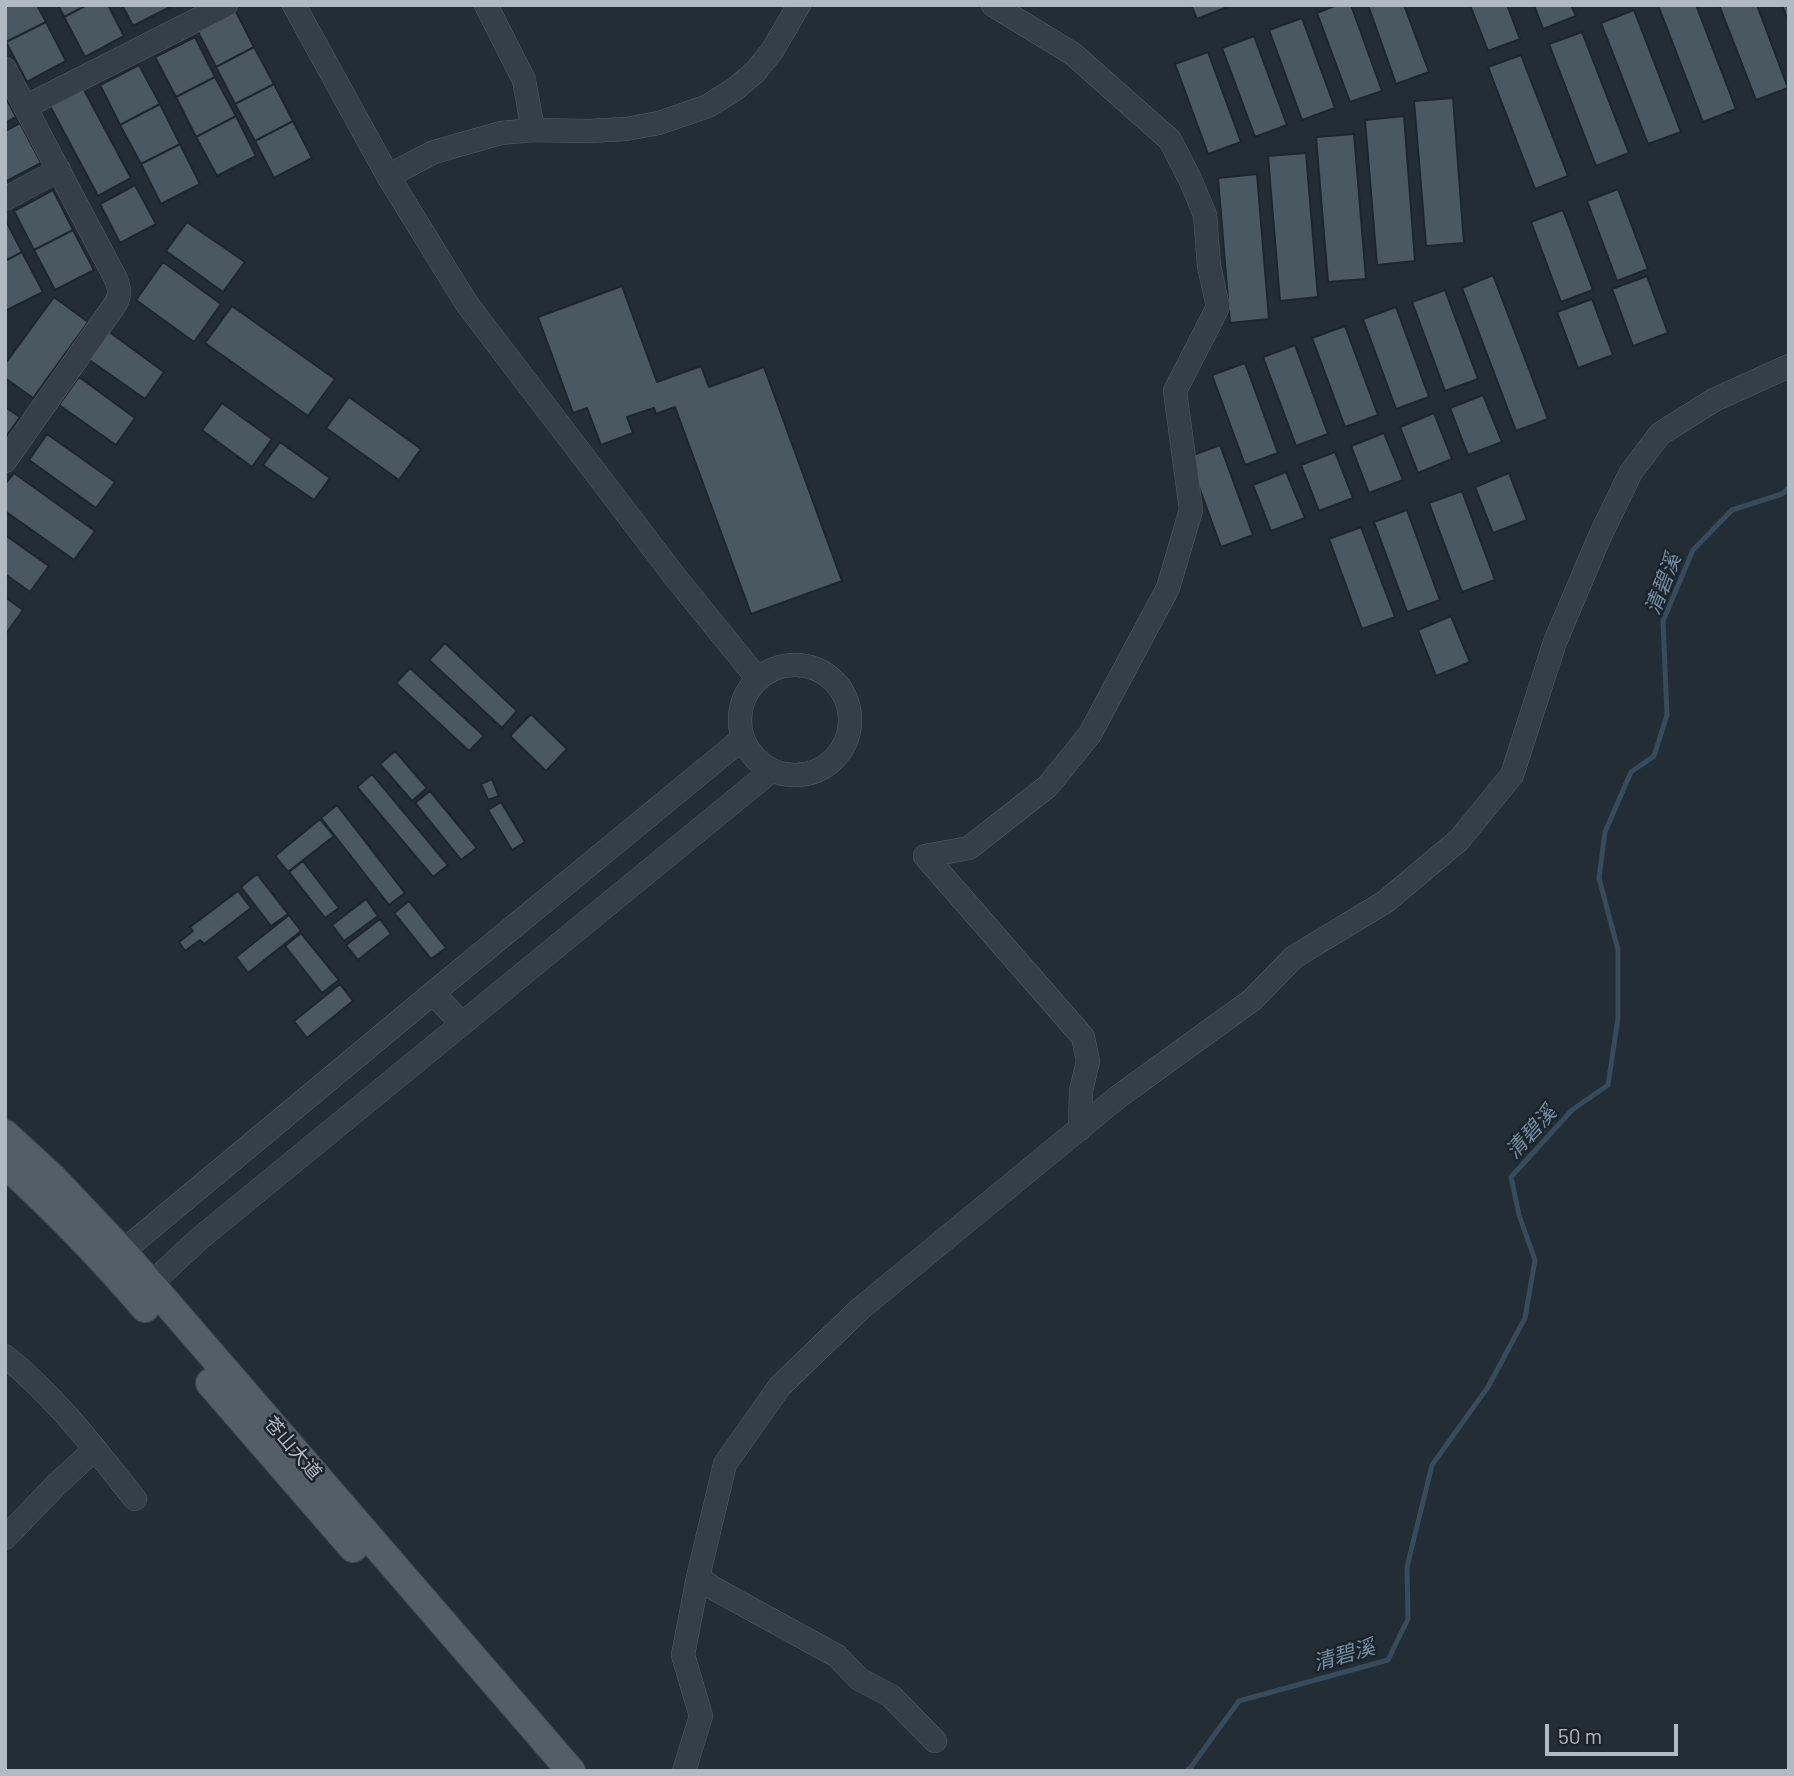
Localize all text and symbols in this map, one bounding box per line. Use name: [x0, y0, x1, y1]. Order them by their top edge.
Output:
water label: 清碧溪: [1640, 550, 1686, 618]
water label: 清碧溪: [1501, 1100, 1561, 1164]
street label: 苍山大道: [259, 1412, 327, 1484]
water label: 清碧溪: [1310, 1634, 1378, 1676]
scale bar: [1549, 1710, 1682, 1754]
text: 50 m: [1558, 1723, 1602, 1748]

